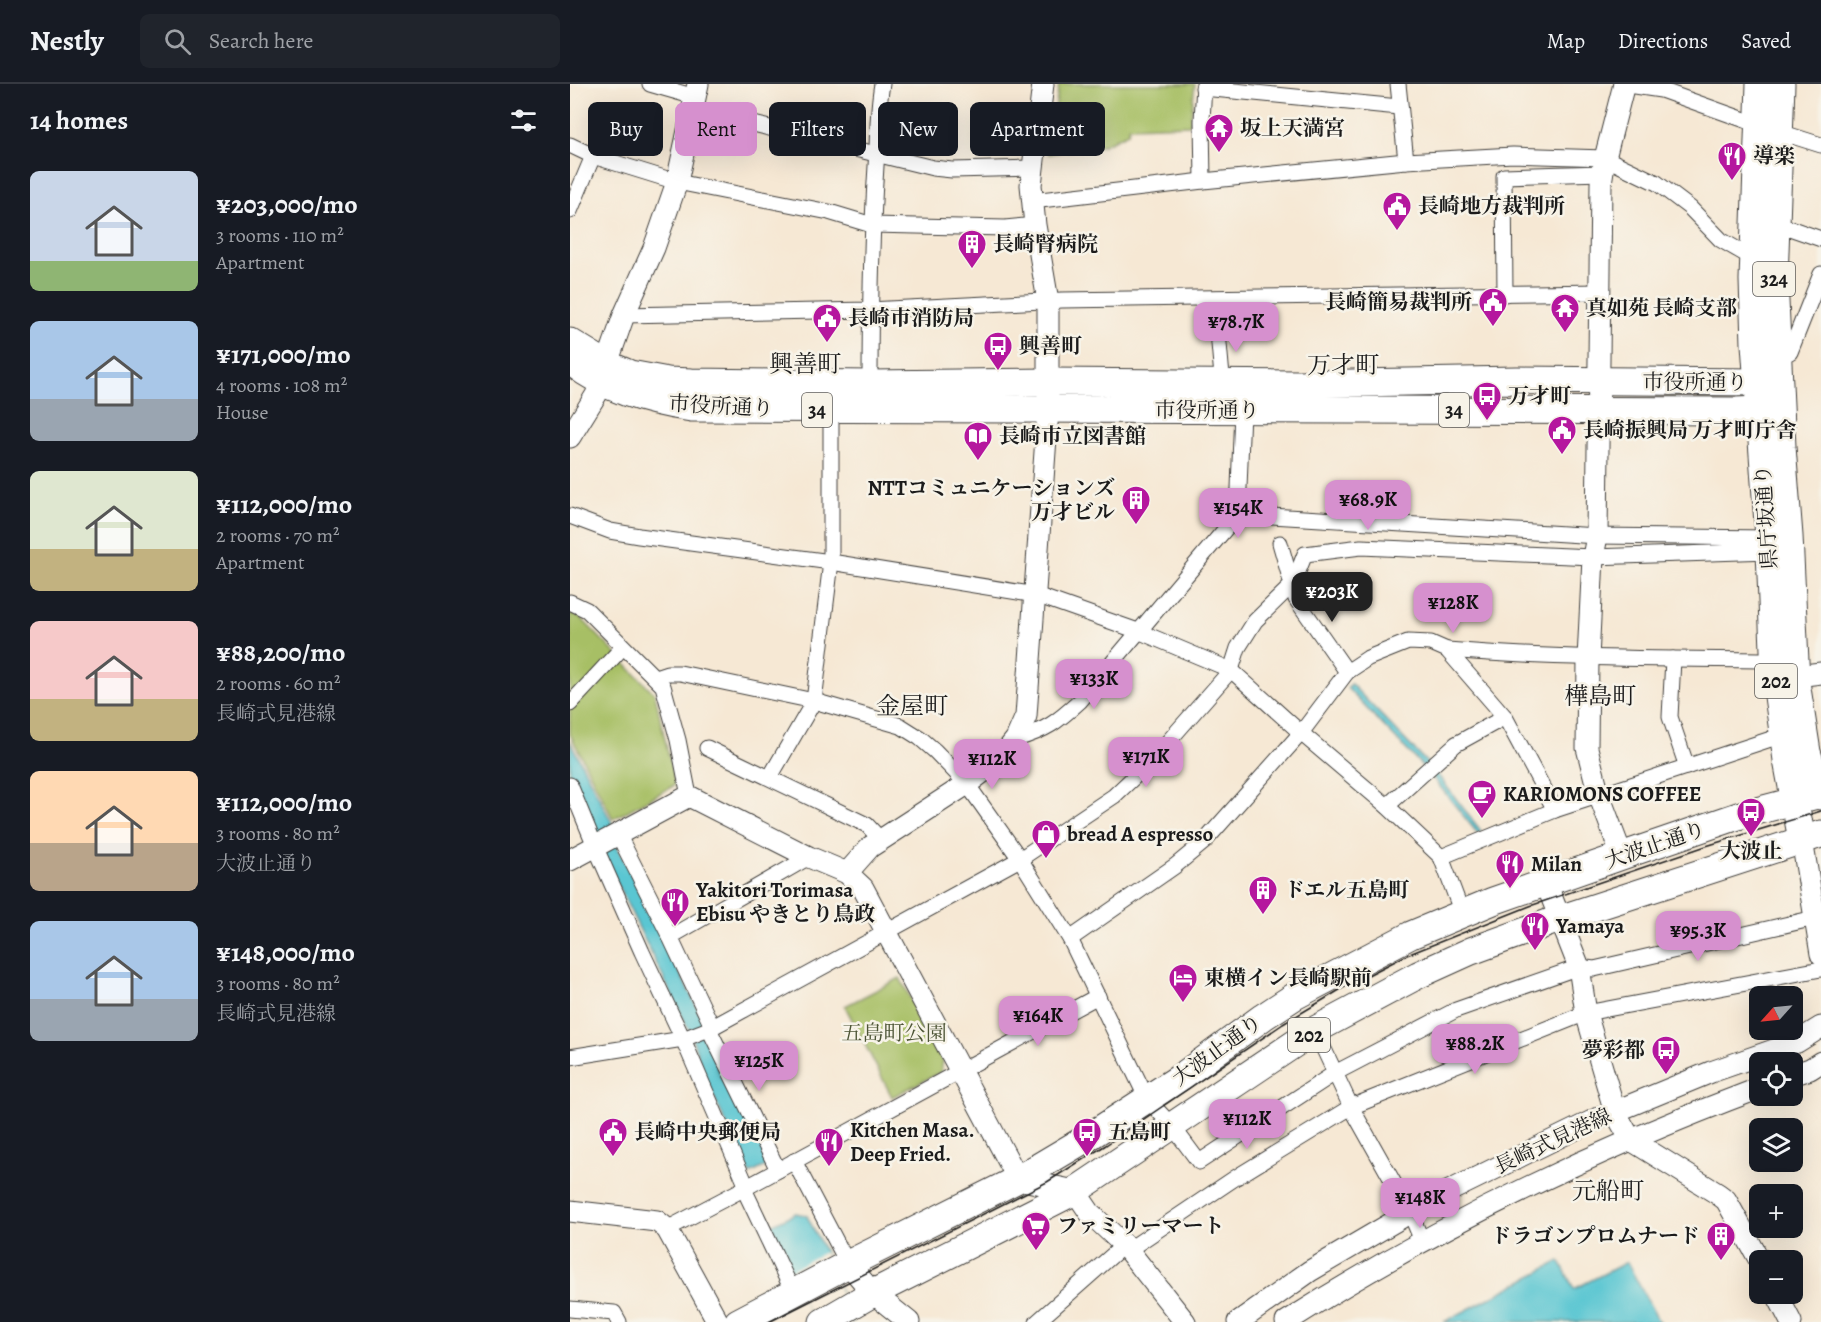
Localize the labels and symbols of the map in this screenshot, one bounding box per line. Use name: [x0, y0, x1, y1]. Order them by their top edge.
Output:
temple icon: 坂上天満宮: [1203, 112, 1235, 154]
place label: 坂上天満宮: [1240, 114, 1345, 142]
restaurant icon: 導楽: [1716, 140, 1748, 182]
place label: 導楽: [1753, 142, 1795, 170]
public building icon: 長崎地方裁判所: [1381, 190, 1413, 232]
place label: 長崎地方裁判所: [1418, 192, 1565, 220]
building icon: 長崎腎病院: [956, 228, 988, 270]
place label: 長崎腎病院: [993, 230, 1098, 258]
road number: 324: [1753, 262, 1795, 296]
public building icon: 長崎簡易裁判所: [1477, 286, 1509, 328]
place label: 長崎簡易裁判所: [1325, 288, 1472, 316]
temple icon: 真如苑 長崎支部: [1549, 292, 1581, 334]
place label: 真如苑 長崎支部: [1586, 294, 1737, 322]
public building icon: 長崎市消防局: [811, 302, 843, 344]
pin: ¥78.7K: [1187, 302, 1285, 353]
place label: 長崎市消防局: [848, 304, 974, 332]
bus stop icon: 興善町: [982, 330, 1014, 372]
place label: 興善町: [1019, 332, 1082, 360]
district label: 興善町: [769, 348, 841, 380]
district label: 万才町: [1307, 349, 1379, 381]
street label: 市役所通り: [1643, 368, 1748, 396]
bus stop icon: 万才町: [1471, 380, 1503, 422]
place label: 万才町: [1508, 382, 1571, 410]
street label: 市役所通り: [668, 389, 774, 423]
road number: 34: [802, 393, 832, 427]
road number: 34: [1439, 393, 1469, 427]
street label: 市役所通り: [1155, 396, 1260, 424]
public building icon: 長崎振興局 万才町庁舎: [1546, 414, 1578, 456]
place label: 長崎振興局 万才町庁舎: [1583, 416, 1797, 444]
library icon: 長崎市立図書館: [962, 420, 994, 462]
place label: 長崎市立図書館: [999, 422, 1146, 450]
street label: 県庁坂通り: [1748, 464, 1784, 570]
place label: NTTコミュニケーションズ 万才ビル: [868, 474, 1115, 526]
pin: ¥68.9K: [1319, 480, 1417, 531]
building icon: NTTコミュニケーションズ 万才ビル: [1120, 484, 1152, 526]
pin: ¥154K: [1196, 488, 1280, 539]
pin: ¥203K: [1290, 572, 1374, 623]
pin: ¥128K: [1411, 583, 1495, 634]
pin: ¥133K: [1052, 659, 1136, 710]
road number: 202: [1755, 664, 1797, 698]
district label: 樺島町: [1564, 680, 1636, 712]
district label: 金屋町: [876, 690, 948, 722]
pin: ¥171K: [1104, 737, 1188, 788]
pin: ¥112K: [950, 739, 1034, 790]
cafe icon: KARIOMONS COFFEE: [1466, 778, 1498, 820]
place label: KARIOMONS COFFEE: [1503, 780, 1701, 808]
bus stop icon: 大波止: [1735, 796, 1767, 838]
street label: 大波止通り: [1601, 815, 1709, 875]
shop icon: bread A espresso: [1030, 818, 1062, 860]
place label: bread A espresso: [1066, 820, 1214, 848]
place label: 大波止: [1720, 837, 1783, 865]
restaurant icon: Milan: [1494, 848, 1526, 890]
place label: Milan: [1531, 850, 1582, 878]
building icon: ドエル五島町: [1247, 874, 1279, 916]
place label: Yakitori Torimasa Ebisu やきとり鳥政: [695, 876, 875, 928]
place label: ドエル五島町: [1284, 876, 1409, 904]
restaurant icon: Yakitori Torimasa Ebisu やきとり鳥政: [659, 886, 691, 928]
restaurant icon: Yamaya: [1519, 910, 1551, 952]
pin: ¥95.3K: [1649, 911, 1747, 962]
place label: Yamaya: [1555, 912, 1625, 940]
hotel icon: 東横イン長崎駅前: [1167, 962, 1199, 1004]
place label: 東横イン長崎駅前: [1204, 964, 1372, 992]
north arrow: [1749, 986, 1803, 1040]
pin: ¥164K: [996, 996, 1080, 1047]
street label: 大波止通り: [1166, 1008, 1268, 1092]
road number: 202: [1288, 1018, 1330, 1052]
park label: 五島町公園: [842, 1019, 947, 1047]
pin: ¥88.2K: [1426, 1024, 1524, 1075]
bus stop icon: 夢彩都: [1650, 1034, 1682, 1076]
place label: 夢彩都: [1582, 1036, 1645, 1064]
pin: ¥125K: [717, 1041, 801, 1092]
pin: ¥112K: [1205, 1099, 1289, 1150]
street label: 長崎式見港線: [1490, 1102, 1616, 1180]
public building icon: 長崎中央郵便局: [597, 1116, 629, 1158]
place label: Kitchen Masa. Deep Fried.: [850, 1116, 974, 1168]
bus stop icon: 五島町: [1071, 1116, 1103, 1158]
place label: 長崎中央郵便局: [634, 1118, 781, 1146]
place label: 五島町: [1108, 1118, 1171, 1146]
restaurant icon: Kitchen Masa. Deep Fried.: [813, 1126, 845, 1168]
district label: 元船町: [1572, 1175, 1644, 1207]
pin: ¥148K: [1378, 1178, 1462, 1229]
supermarket icon: ファミリーマート: [1020, 1210, 1052, 1252]
place label: ファミリーマート: [1057, 1212, 1225, 1240]
building icon: ドラゴンプロムナード: [1705, 1220, 1737, 1262]
place label: ドラゴンプロムナード: [1490, 1222, 1700, 1250]

